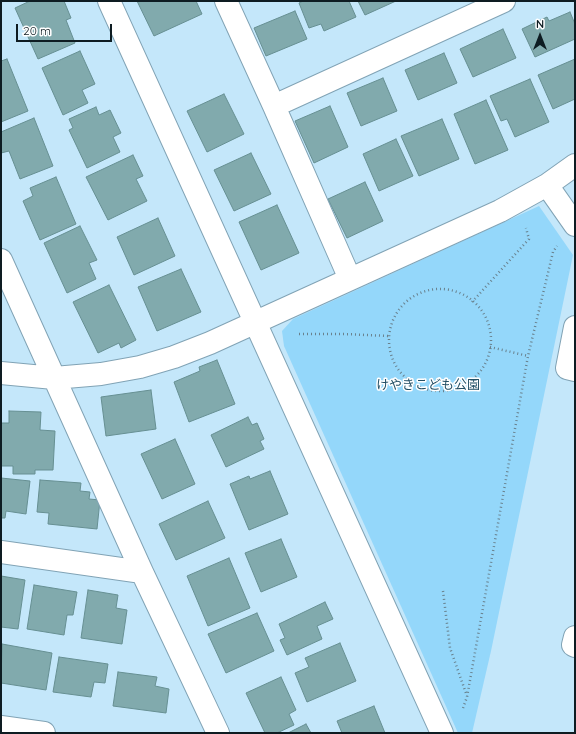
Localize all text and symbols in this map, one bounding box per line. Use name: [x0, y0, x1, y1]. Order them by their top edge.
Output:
scale bar: [18, 16, 114, 42]
north arrow: [520, 16, 560, 56]
text: N: [536, 17, 544, 31]
text: 20 m: [23, 23, 51, 38]
park label: けやきこども公園: [376, 377, 480, 393]

